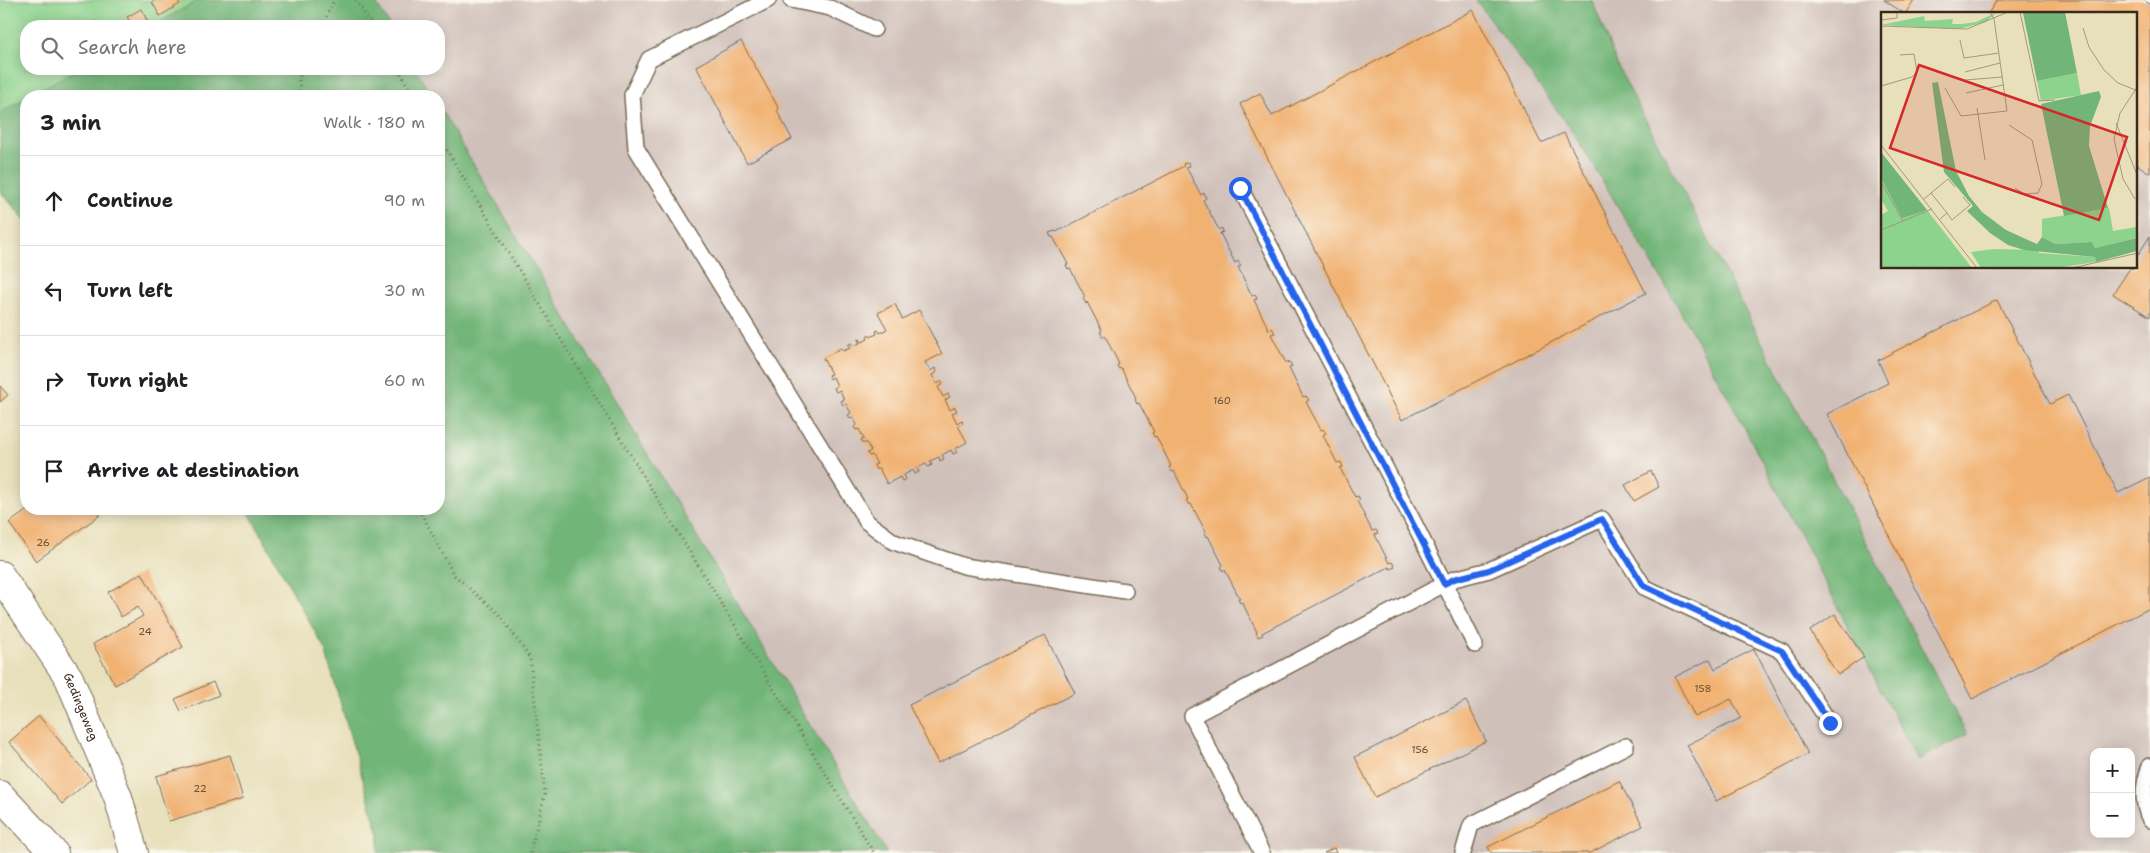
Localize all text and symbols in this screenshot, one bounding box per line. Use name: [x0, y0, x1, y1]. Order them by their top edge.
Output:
inset map: [1881, 12, 2138, 269]
search box: [20, 20, 445, 75]
icon: search: [38, 34, 66, 62]
text: Search here: [78, 35, 187, 60]
text: 3 min: [40, 109, 101, 137]
text: Walk · 180 m: [323, 112, 425, 133]
route start: [1229, 177, 1252, 200]
icon: ahead: [40, 187, 68, 215]
text: Continue: [87, 188, 173, 213]
text: 90 m: [384, 190, 425, 211]
icon: left: [40, 277, 68, 305]
text: Turn left: [87, 278, 173, 303]
text: 30 m: [384, 280, 425, 301]
icon: right: [40, 367, 68, 395]
text: Turn right: [87, 368, 188, 393]
text: 60 m: [384, 370, 425, 391]
house number: 160: [1213, 394, 1231, 407]
icon: arrive: [40, 457, 68, 485]
text: Arrive at destination: [87, 458, 299, 483]
house number: 26: [36, 536, 50, 549]
house number: 24: [138, 625, 152, 638]
street label: Gedingeweg: [60, 669, 102, 743]
house number: 158: [1695, 682, 1711, 695]
route end: [1819, 712, 1842, 735]
house number: 156: [1412, 743, 1428, 756]
map controls: [2090, 748, 2135, 838]
button: +: [2090, 748, 2135, 793]
house number: 22: [193, 782, 207, 795]
button: −: [2090, 793, 2135, 838]

